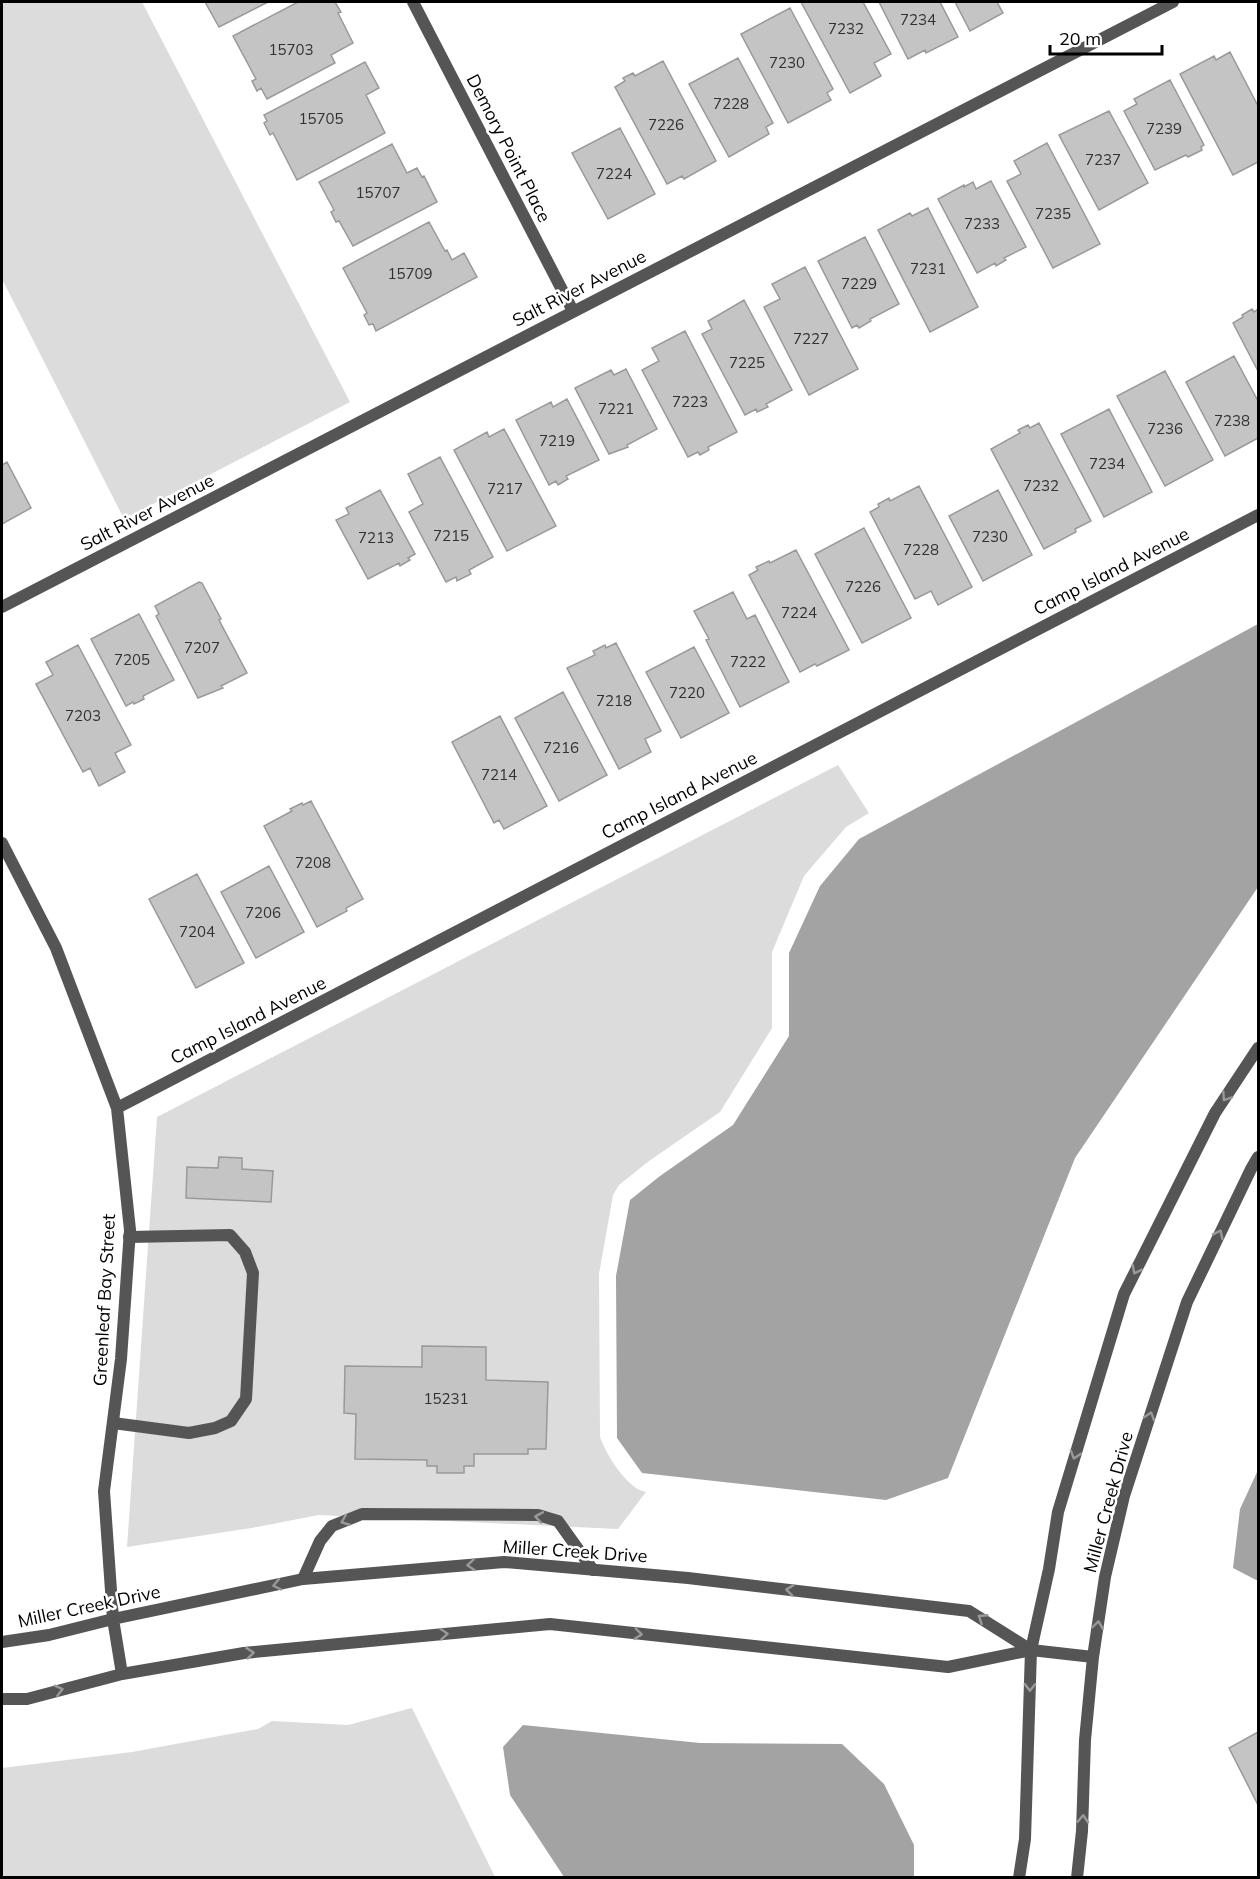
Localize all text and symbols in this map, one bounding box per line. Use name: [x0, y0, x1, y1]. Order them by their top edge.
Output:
house number: 7234: [900, 10, 936, 29]
scale bar: [1050, 18, 1162, 56]
house number: 7232: [828, 19, 864, 38]
text: 20 m: [1059, 27, 1101, 50]
house number: 15703: [268, 40, 314, 59]
house number: 7230: [769, 53, 805, 72]
street label: Demory Point Place: [462, 70, 556, 226]
house number: 7228: [713, 94, 749, 113]
house number: 15705: [298, 109, 344, 128]
house number: 7226: [648, 115, 684, 134]
house number: 7239: [1146, 119, 1182, 138]
house number: 7237: [1085, 150, 1121, 169]
house number: 7224: [596, 164, 632, 183]
house number: 15707: [355, 183, 401, 202]
house number: 7235: [1035, 204, 1071, 223]
house number: 7233: [964, 214, 1000, 233]
street label: Salt River Avenue: [508, 244, 650, 332]
house number: 7231: [910, 259, 946, 278]
house number: 15709: [387, 264, 433, 283]
house number: 7229: [841, 274, 877, 293]
house number: 7227: [793, 329, 829, 348]
house number: 7225: [729, 353, 765, 372]
house number: 7223: [672, 392, 708, 411]
house number: 7221: [598, 399, 634, 418]
house number: 7238: [1214, 411, 1250, 430]
house number: 7236: [1147, 419, 1183, 438]
house number: 7219: [539, 431, 575, 450]
house number: 7234: [1089, 454, 1125, 473]
street label: Salt River Avenue: [76, 468, 218, 556]
house number: 7232: [1023, 476, 1059, 495]
house number: 7217: [487, 479, 523, 498]
street label: Camp Island Avenue: [1029, 522, 1193, 620]
house number: 7215: [433, 526, 469, 545]
house number: 7230: [972, 527, 1008, 546]
house number: 7213: [358, 528, 394, 547]
house number: 7228: [903, 540, 939, 559]
house number: 7226: [845, 577, 881, 596]
house number: 7224: [781, 603, 817, 622]
house number: 7207: [184, 638, 220, 657]
house number: 7205: [114, 650, 150, 669]
house number: 7222: [730, 652, 766, 671]
house number: 7220: [669, 683, 705, 702]
house number: 7218: [596, 691, 632, 710]
house number: 7203: [65, 706, 101, 725]
house number: 7216: [543, 738, 579, 757]
street label: Camp Island Avenue: [597, 746, 761, 844]
house number: 7214: [481, 765, 517, 784]
house number: 7208: [295, 853, 331, 872]
house number: 7206: [245, 903, 281, 922]
house number: 7204: [179, 922, 215, 941]
street label: Camp Island Avenue: [166, 971, 330, 1069]
one-way arrow: [1222, 1090, 1233, 1101]
street label: Greenleaf Bay Street: [88, 1213, 120, 1387]
one-way arrow: [1212, 1229, 1224, 1240]
one-way arrow: [1132, 1264, 1144, 1275]
house number: 15231: [423, 1389, 469, 1408]
one-way arrow: [1143, 1411, 1155, 1422]
street label: Miller Creek Drive: [1078, 1429, 1138, 1575]
one-way arrow: [1070, 1449, 1082, 1460]
one-way arrow: [534, 1511, 544, 1523]
one-way arrow: [341, 1514, 352, 1526]
street label: Miller Creek Drive: [502, 1534, 648, 1568]
one-way arrow: [466, 1558, 475, 1571]
one-way arrow: [272, 1577, 282, 1590]
street label: Miller Creek Drive: [16, 1580, 162, 1632]
one-way arrow: [785, 1585, 795, 1597]
one-way arrow: [977, 1615, 988, 1626]
one-way arrow: [1092, 1620, 1104, 1630]
one-way arrow: [634, 1627, 643, 1640]
one-way arrow: [440, 1628, 449, 1641]
one-way arrow: [246, 1647, 255, 1660]
one-way arrow: [1023, 1682, 1036, 1691]
one-way arrow: [54, 1685, 64, 1698]
one-way arrow: [1077, 1815, 1090, 1824]

